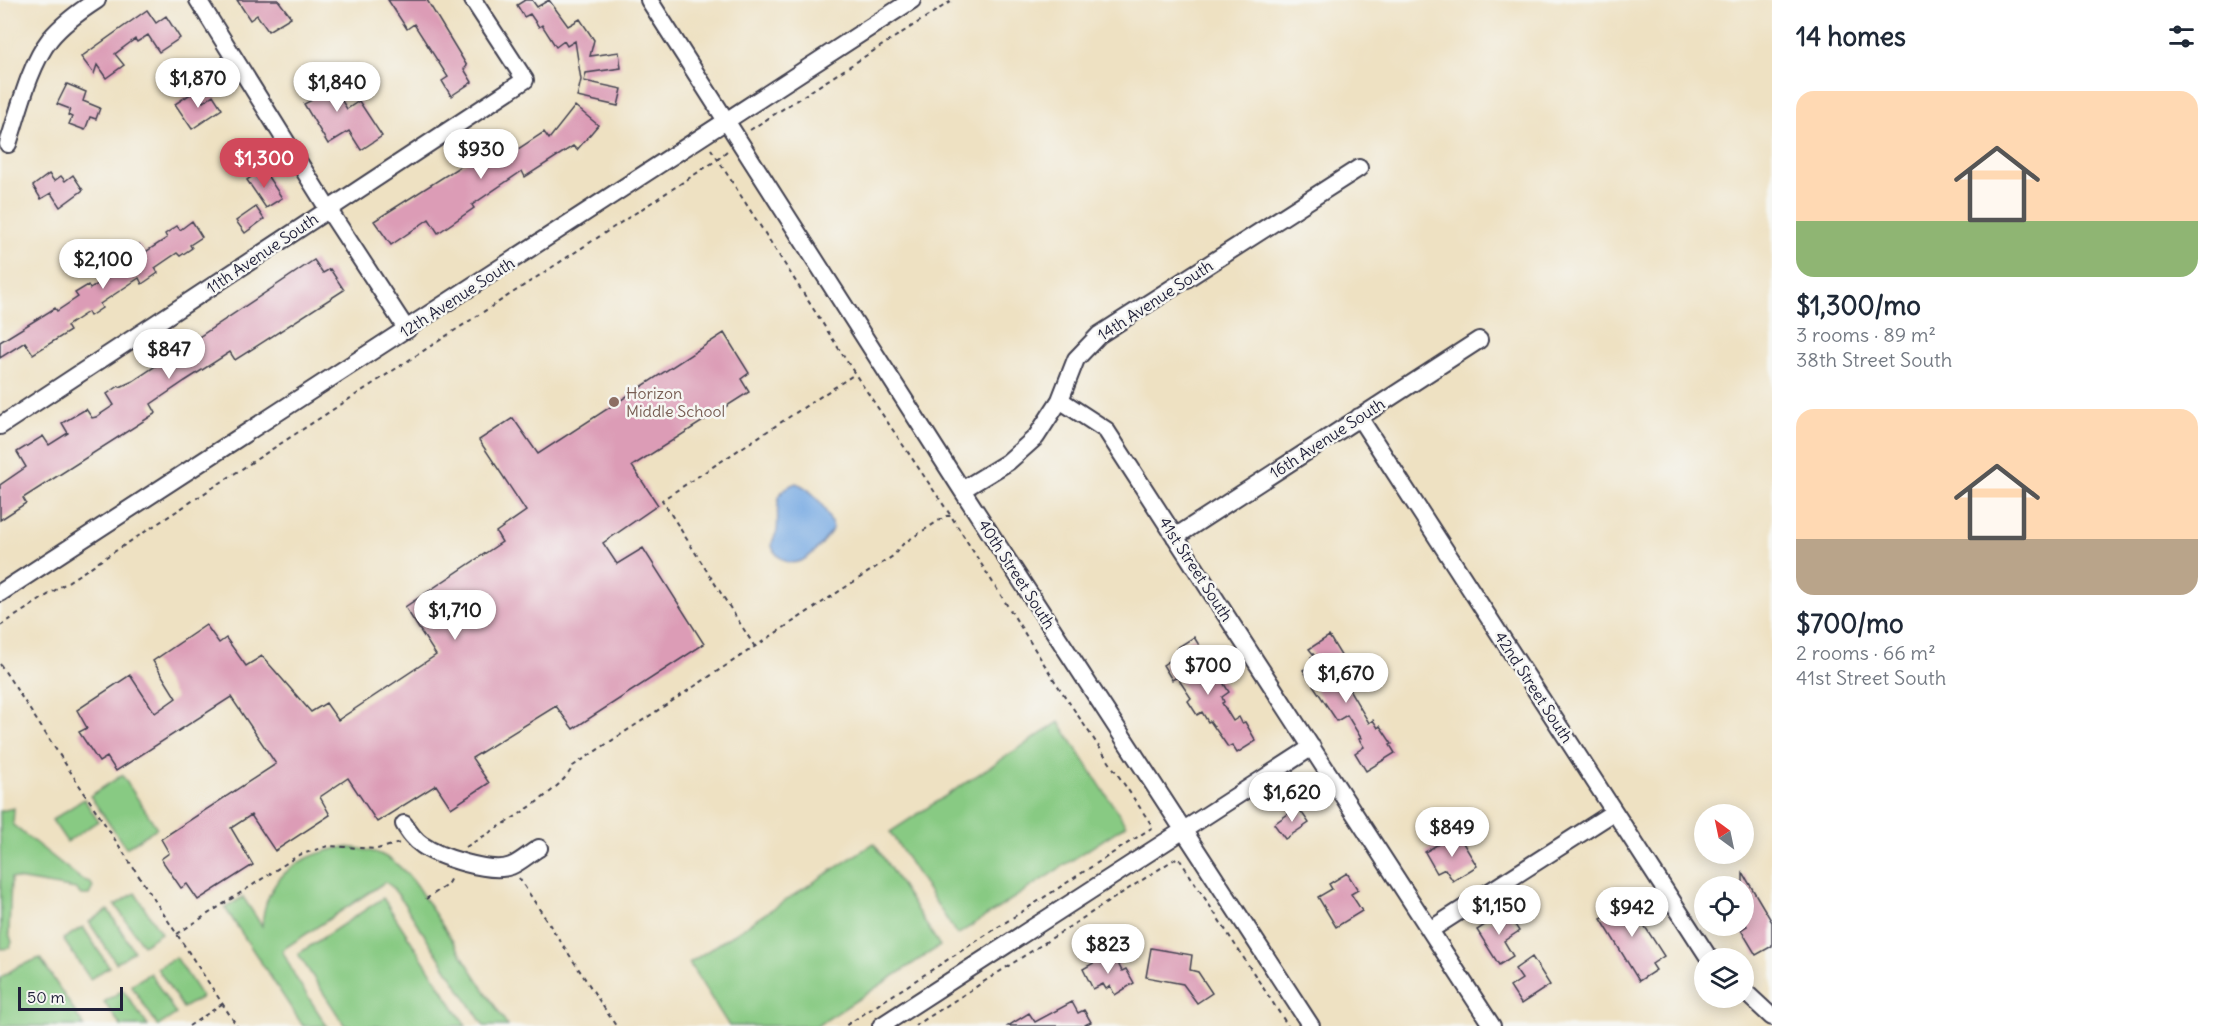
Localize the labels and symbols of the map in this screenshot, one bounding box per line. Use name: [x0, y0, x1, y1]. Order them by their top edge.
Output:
pin: $1,870: [149, 58, 247, 109]
pin: $1,840: [288, 62, 386, 113]
pin: $930: [445, 129, 517, 180]
pin: $1,300: [215, 138, 313, 189]
street label: 11th Avenue South: [202, 208, 322, 298]
pin: $2,100: [54, 239, 152, 290]
street label: 12th Avenue South: [396, 252, 518, 342]
street label: 14th Avenue South: [1094, 255, 1216, 345]
pin: $847: [133, 329, 205, 380]
place label: Horizon Middle School: [626, 383, 725, 421]
street label: 16th Avenue South: [1266, 393, 1388, 483]
marker: Horizon Middle School: [607, 395, 621, 409]
street label: 41st Street South: [1155, 513, 1237, 625]
street label: 40th Street South: [974, 515, 1060, 633]
pin: $1,710: [406, 590, 504, 641]
street label: 42nd Street South: [1491, 628, 1577, 746]
pin: $700: [1172, 645, 1244, 696]
pin: $1,670: [1297, 653, 1395, 704]
pin: $1,620: [1243, 772, 1341, 823]
north arrow: [1694, 804, 1754, 864]
pin: $849: [1416, 807, 1488, 858]
pin: $1,150: [1450, 885, 1548, 936]
pin: $942: [1596, 887, 1668, 938]
pin: $823: [1072, 924, 1144, 975]
scale bar: [18, 984, 123, 1012]

